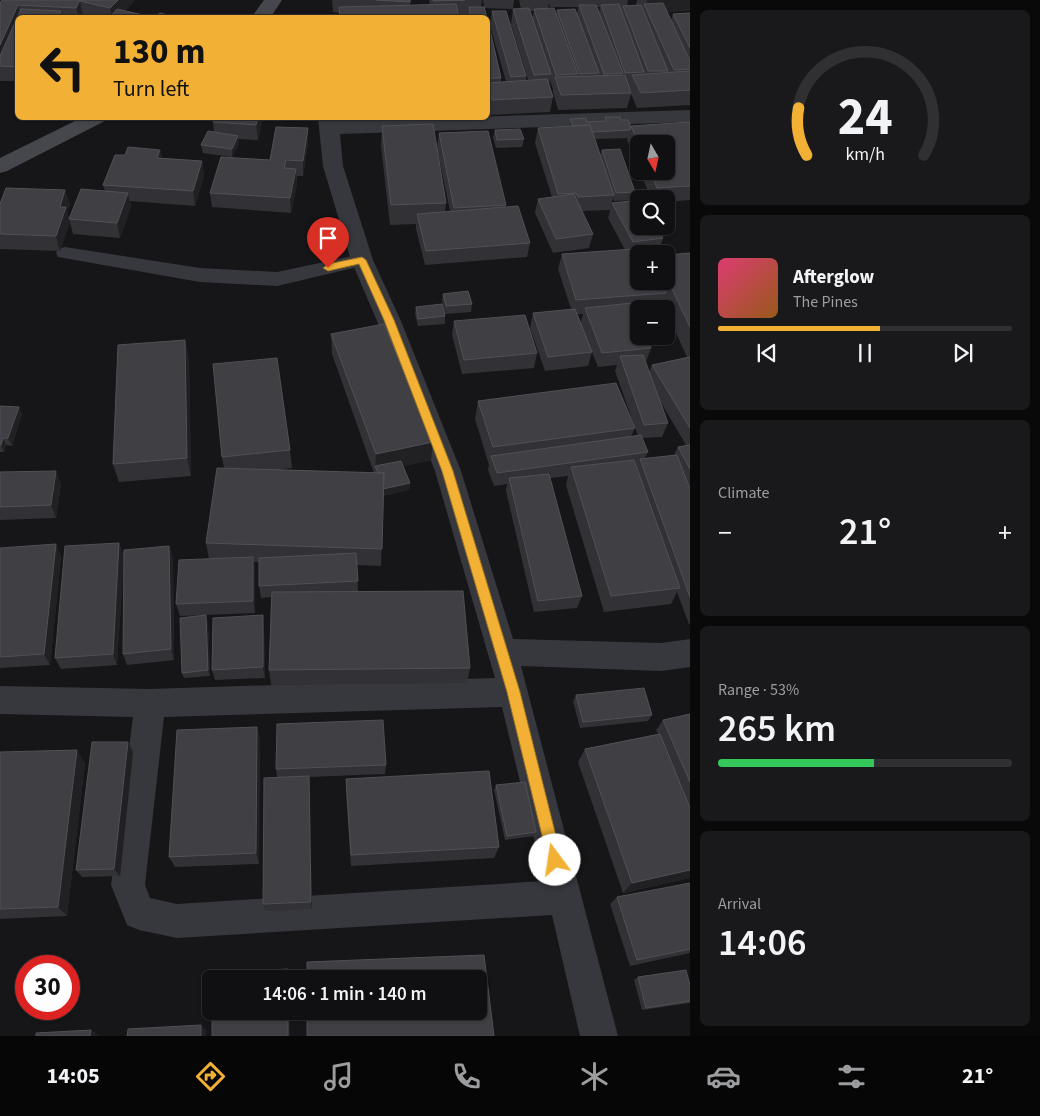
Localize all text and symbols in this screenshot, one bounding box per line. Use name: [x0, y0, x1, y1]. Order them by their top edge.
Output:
text: 130 m: [113, 27, 205, 77]
icon: left: [30, 35, 95, 100]
text: Turn left: [113, 73, 189, 105]
text: 24: [838, 81, 892, 155]
north arrow: [630, 135, 675, 180]
map controls: [630, 135, 675, 345]
text: km/h: [845, 142, 885, 167]
button: search: [630, 190, 675, 235]
pin: [307, 217, 349, 268]
icon: arrive: [314, 224, 342, 252]
button: +: [630, 245, 675, 290]
text: Afterglow: [793, 264, 874, 291]
text: The Pines: [793, 291, 858, 313]
button: −: [630, 300, 675, 345]
icon: previous: [753, 339, 781, 367]
icon: pause: [851, 339, 879, 367]
icon: next: [949, 339, 977, 367]
text: Climate: [718, 482, 769, 504]
text: 21°: [839, 505, 891, 559]
text: −: [718, 513, 732, 553]
text: +: [998, 513, 1012, 553]
text: Range · 53%: [718, 679, 799, 701]
text: 265 km: [718, 702, 836, 756]
position arrow: [528, 833, 580, 885]
text: Arrival: [718, 893, 761, 915]
text: 14:06: [718, 916, 806, 970]
speed limit sign: 30: [15, 955, 80, 1020]
text: 14:06 · 1 min · 140 m: [262, 981, 427, 1008]
icon: directions: [193, 1059, 228, 1094]
icon: music: [321, 1059, 356, 1094]
icon: phone: [449, 1059, 484, 1094]
icon: climate: [577, 1059, 612, 1094]
icon: car: [706, 1059, 741, 1094]
icon: filters: [834, 1059, 869, 1094]
text: 14:05: [47, 1060, 100, 1092]
text: 21°: [962, 1060, 993, 1092]

